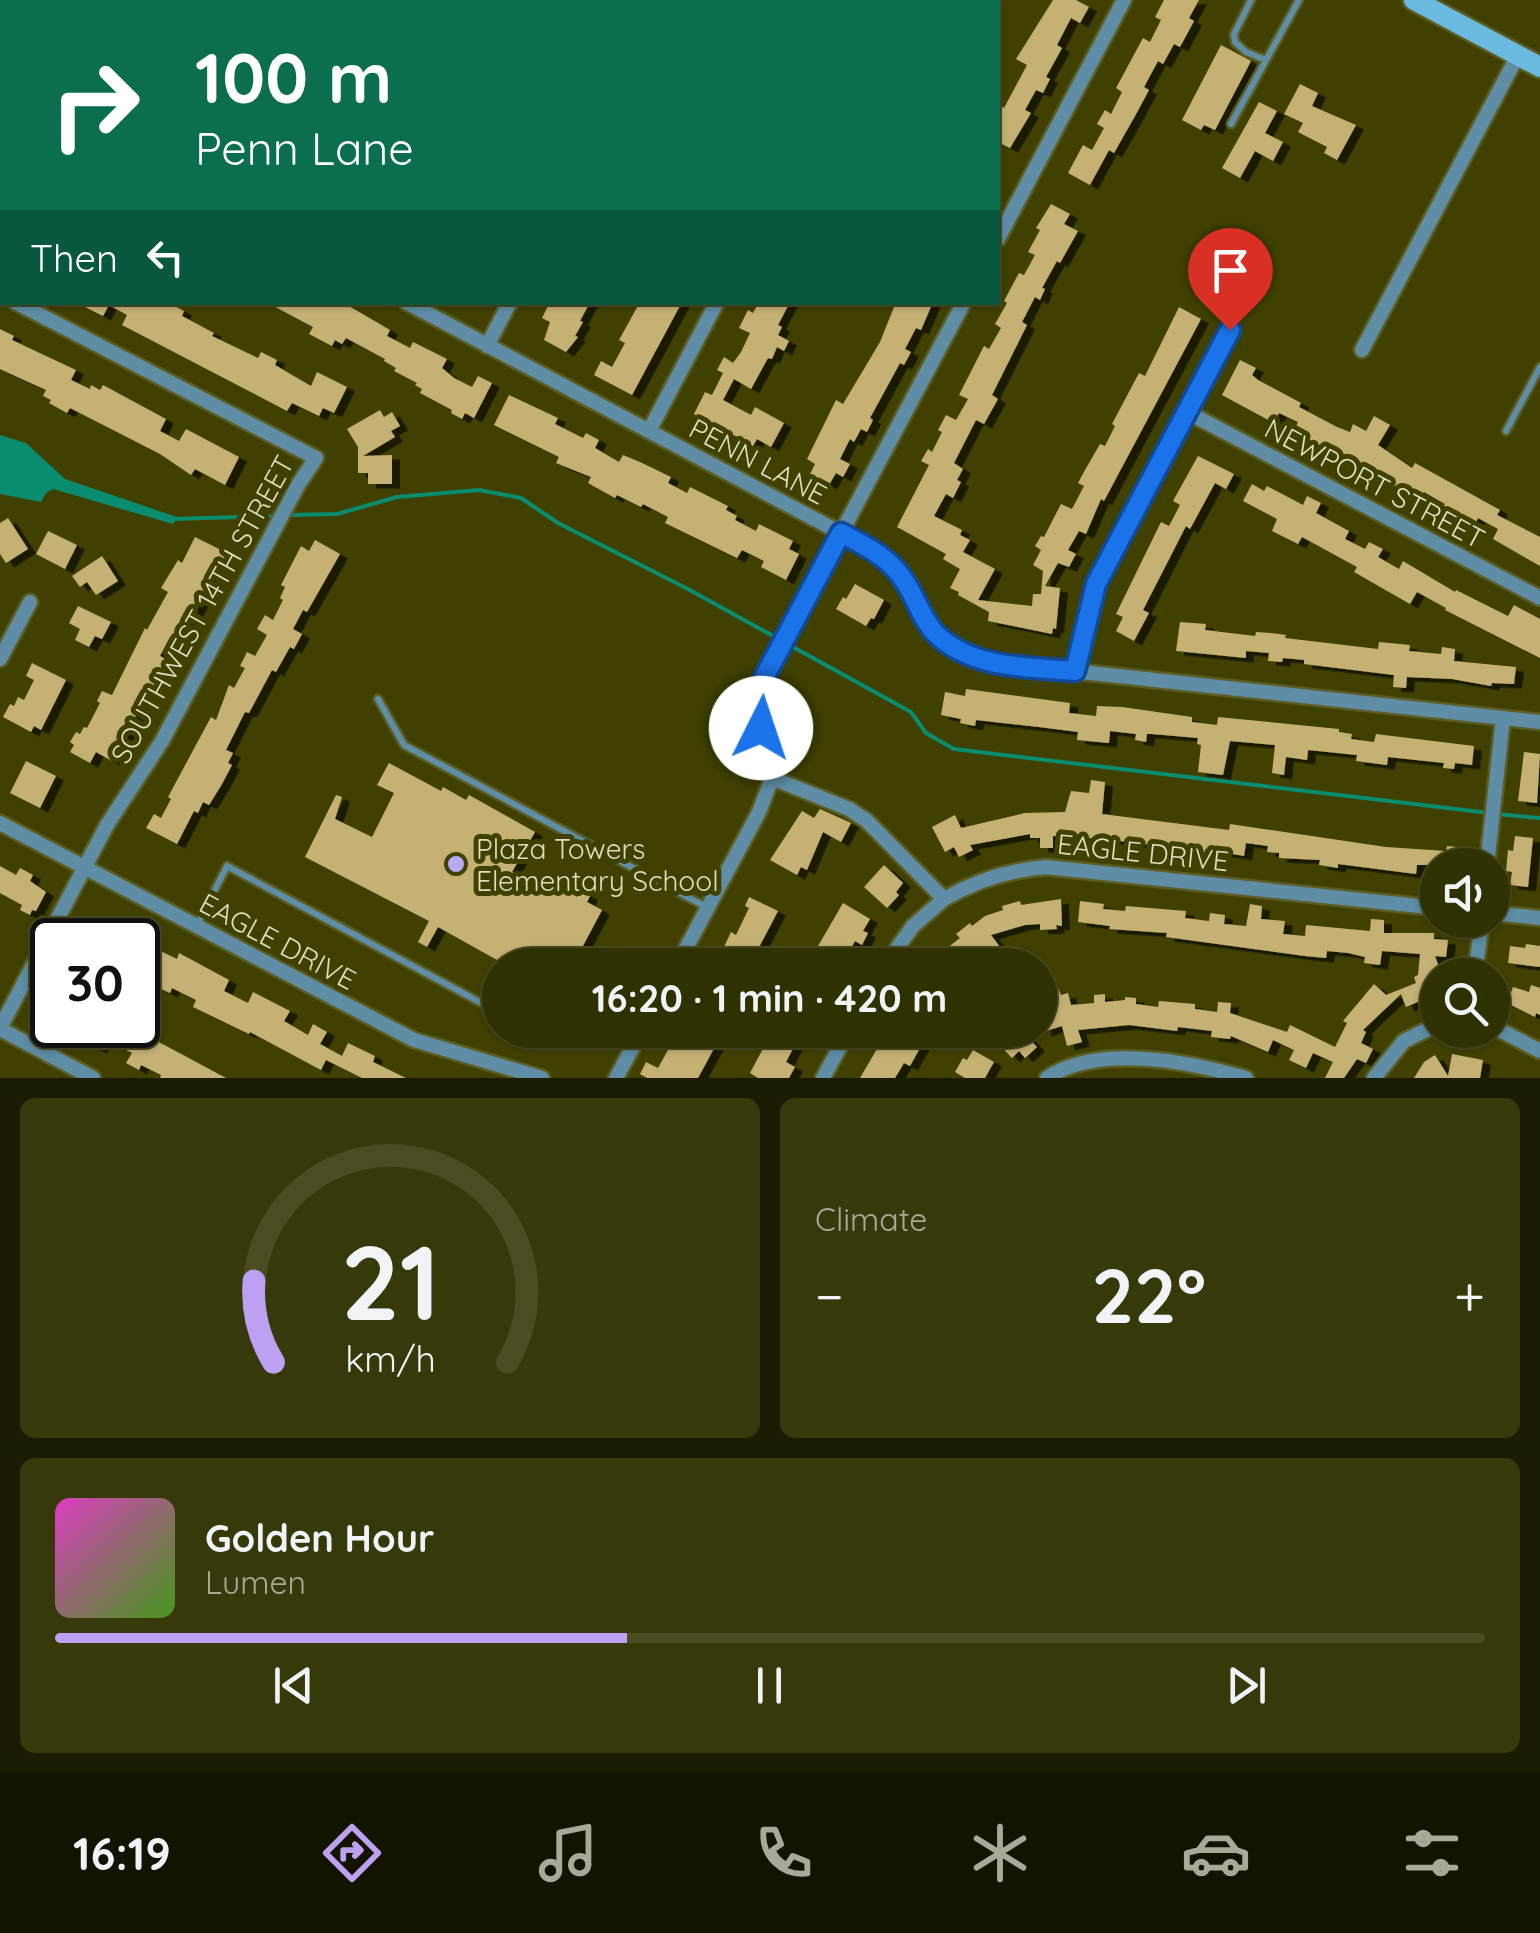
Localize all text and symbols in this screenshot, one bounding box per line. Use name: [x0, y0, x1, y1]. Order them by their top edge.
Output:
text: 100 m: [195, 33, 392, 121]
icon: right: [30, 40, 160, 170]
text: Penn Lane: [195, 120, 414, 176]
pin: [1188, 228, 1273, 331]
icon: left: [138, 230, 193, 285]
text: Then: [30, 234, 118, 282]
icon: arrive: [1203, 243, 1258, 298]
street label: PENN LANE: [683, 410, 833, 512]
street label: NEWPORT STREET: [1259, 410, 1491, 556]
street label: SOUTHWEST 14TH STREET: [103, 449, 301, 769]
position arrow: [709, 676, 813, 780]
street label: EAGLE DRIVE: [1056, 826, 1230, 878]
place label: Plaza Towers Elementary School: [476, 831, 719, 898]
map controls: [1420, 848, 1510, 1048]
button: sound: [1420, 848, 1510, 938]
marker: Plaza Towers Elementary School: [445, 853, 467, 875]
street label: EAGLE DRIVE: [194, 885, 362, 997]
speed limit sign: 30: [30, 918, 160, 1048]
button: search: [1420, 958, 1510, 1048]
text: 16:20 · 1 min · 420 m: [592, 974, 947, 1022]
text: Climate: [815, 1199, 927, 1239]
text: 21: [340, 1216, 440, 1346]
text: 22°: [1091, 1248, 1206, 1342]
text: −: [815, 1261, 844, 1330]
text: +: [1454, 1261, 1485, 1330]
text: km/h: [345, 1336, 435, 1381]
text: Golden Hour: [205, 1514, 434, 1562]
text: Lumen: [205, 1562, 306, 1602]
icon: previous: [266, 1658, 321, 1713]
icon: pause: [742, 1658, 797, 1713]
icon: next: [1219, 1658, 1274, 1713]
icon: directions: [317, 1818, 387, 1888]
icon: music: [533, 1818, 603, 1888]
icon: phone: [749, 1818, 819, 1888]
icon: climate: [965, 1818, 1035, 1888]
icon: car: [1181, 1818, 1251, 1888]
icon: filters: [1397, 1818, 1467, 1888]
text: 16:19: [73, 1825, 171, 1881]

